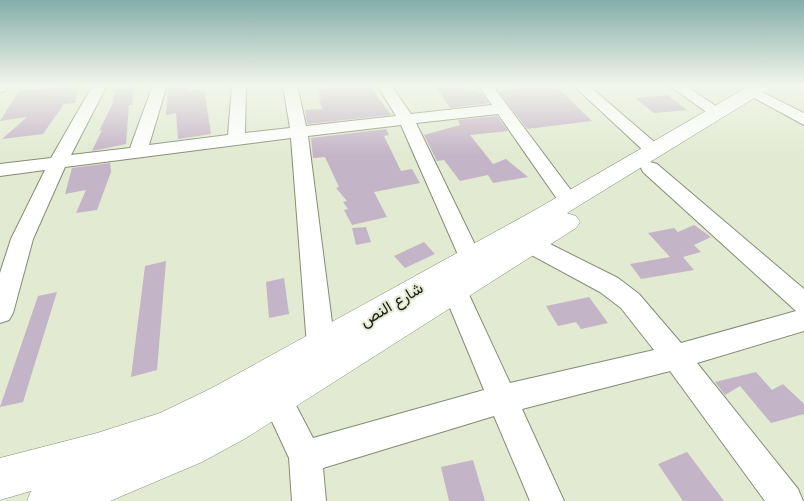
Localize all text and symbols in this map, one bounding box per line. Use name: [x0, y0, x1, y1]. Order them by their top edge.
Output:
street label: شارع النص: [356, 277, 427, 332]

